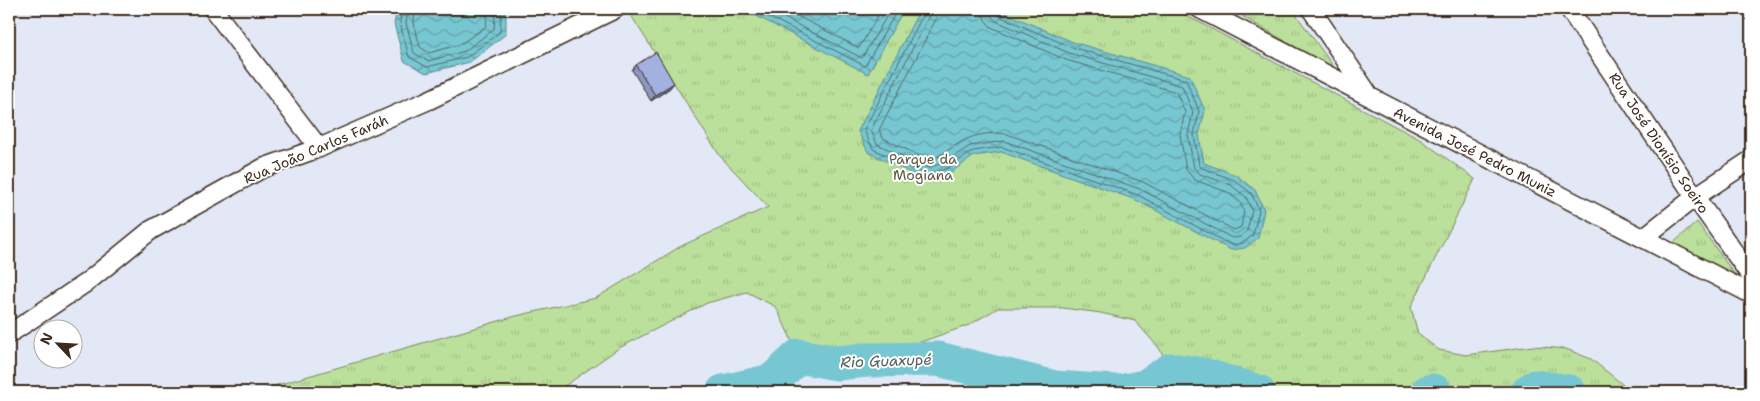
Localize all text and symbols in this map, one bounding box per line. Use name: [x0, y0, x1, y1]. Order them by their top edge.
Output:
street label: Rua José Dionísio Soeiro: [1605, 69, 1713, 217]
street label: Avenida José Pedro Muniz: [1390, 103, 1560, 201]
street label: Rua João Carlos Faráh: [241, 110, 391, 188]
park label: Parque da Mogiana: [889, 150, 957, 184]
north arrow: [32, 318, 82, 368]
text: N: [36, 330, 57, 347]
water label: Rio Guaxupé: [840, 349, 932, 373]

